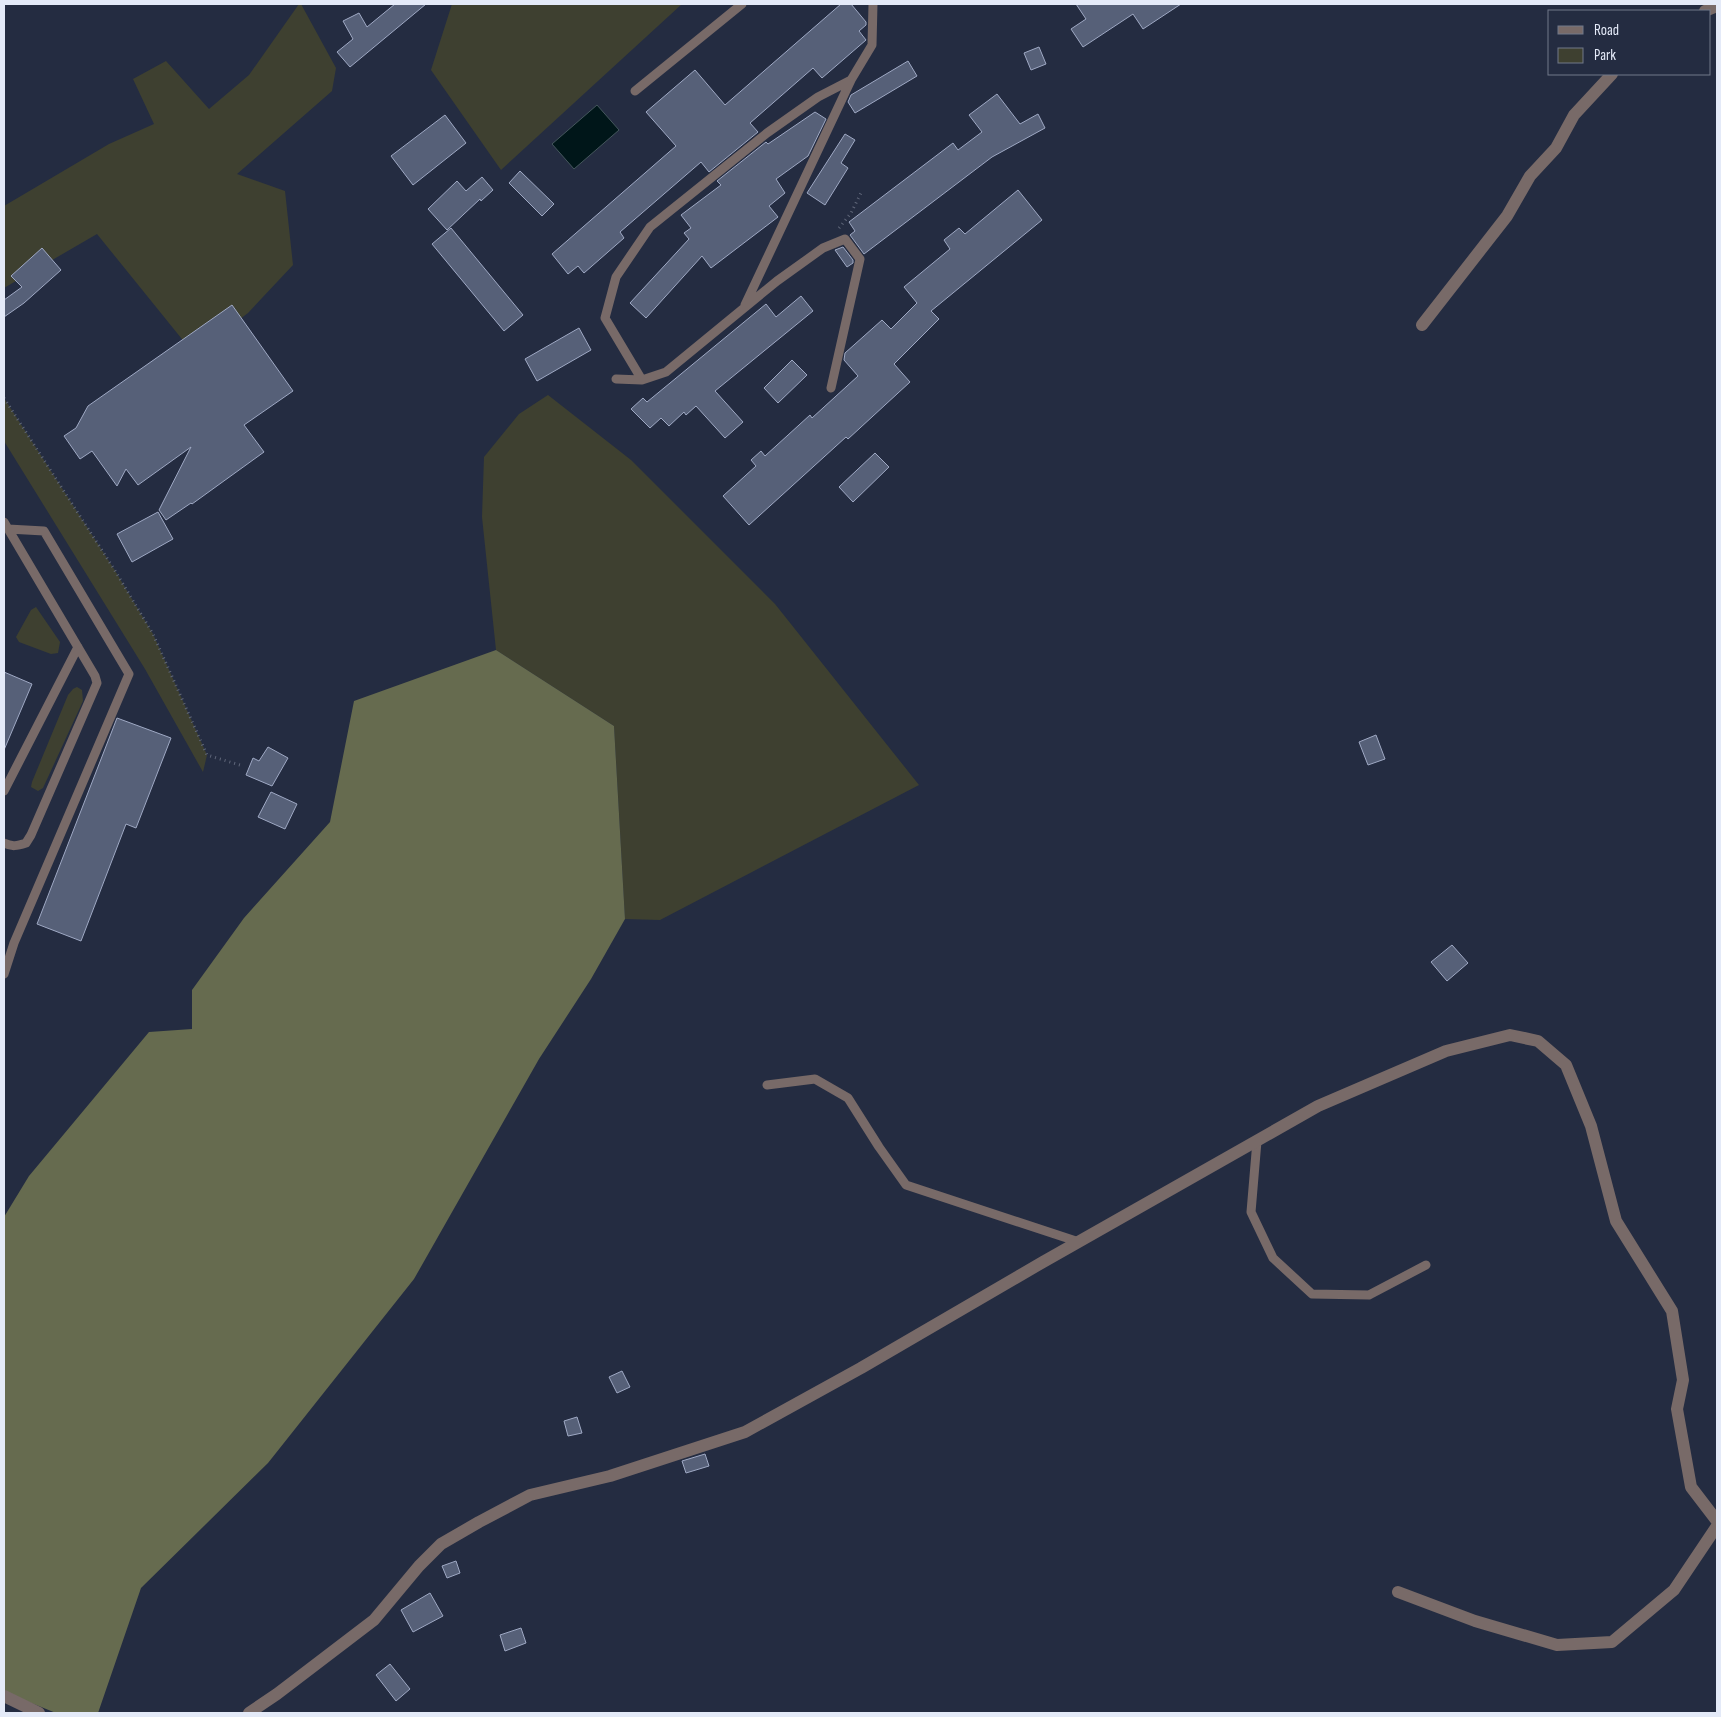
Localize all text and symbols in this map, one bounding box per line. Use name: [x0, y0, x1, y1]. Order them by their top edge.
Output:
legend: [1548, 10, 1711, 75]
text: Road: [1594, 21, 1619, 40]
text: Park: [1594, 46, 1616, 65]

